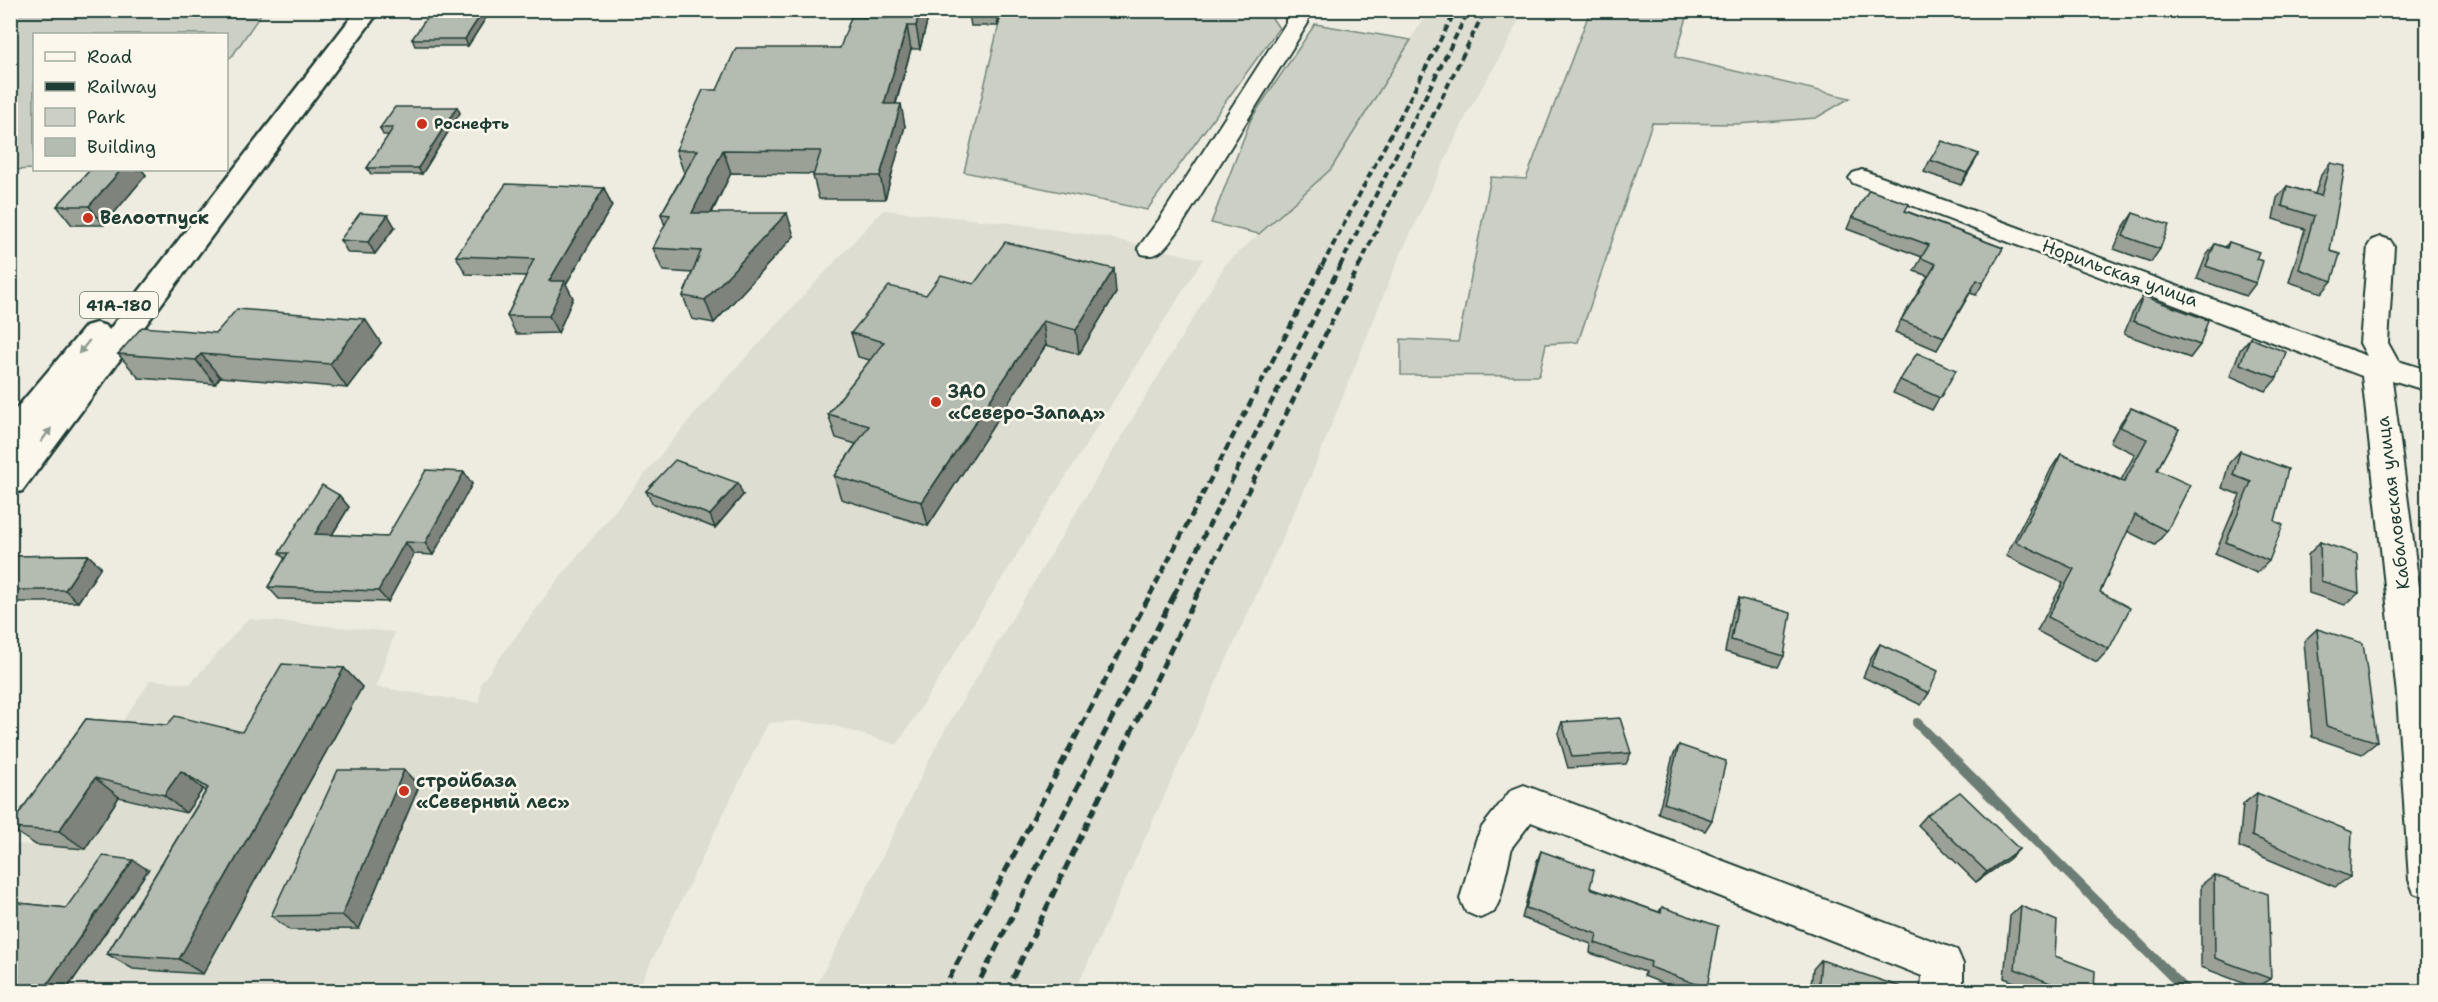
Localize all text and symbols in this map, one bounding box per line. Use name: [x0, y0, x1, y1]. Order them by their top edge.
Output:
legend: [33, 33, 228, 171]
text: Road: [87, 45, 132, 69]
text: Railway: [87, 75, 157, 99]
text: Park: [87, 105, 126, 129]
place label: Роснефть: [434, 114, 509, 134]
marker: Роснефть: [415, 117, 429, 131]
text: Building: [87, 135, 156, 159]
place label: Велоотпуск: [100, 206, 209, 230]
marker: Велоотпуск: [81, 211, 95, 225]
street label: Норильская улица: [2039, 234, 2201, 312]
road number: 41А-180: [80, 292, 158, 318]
one-way arrow: [78, 339, 91, 355]
place label: ЗАО «Северо-Запад»: [948, 380, 1105, 425]
marker: ЗАО «Северо-Запад»: [929, 395, 943, 409]
street label: Кабаловская улица: [2370, 415, 2416, 591]
one-way arrow: [39, 428, 51, 443]
place label: стройбаза «Северный лес»: [416, 769, 570, 814]
marker: стройбаза «Северный лес»: [397, 784, 411, 798]

